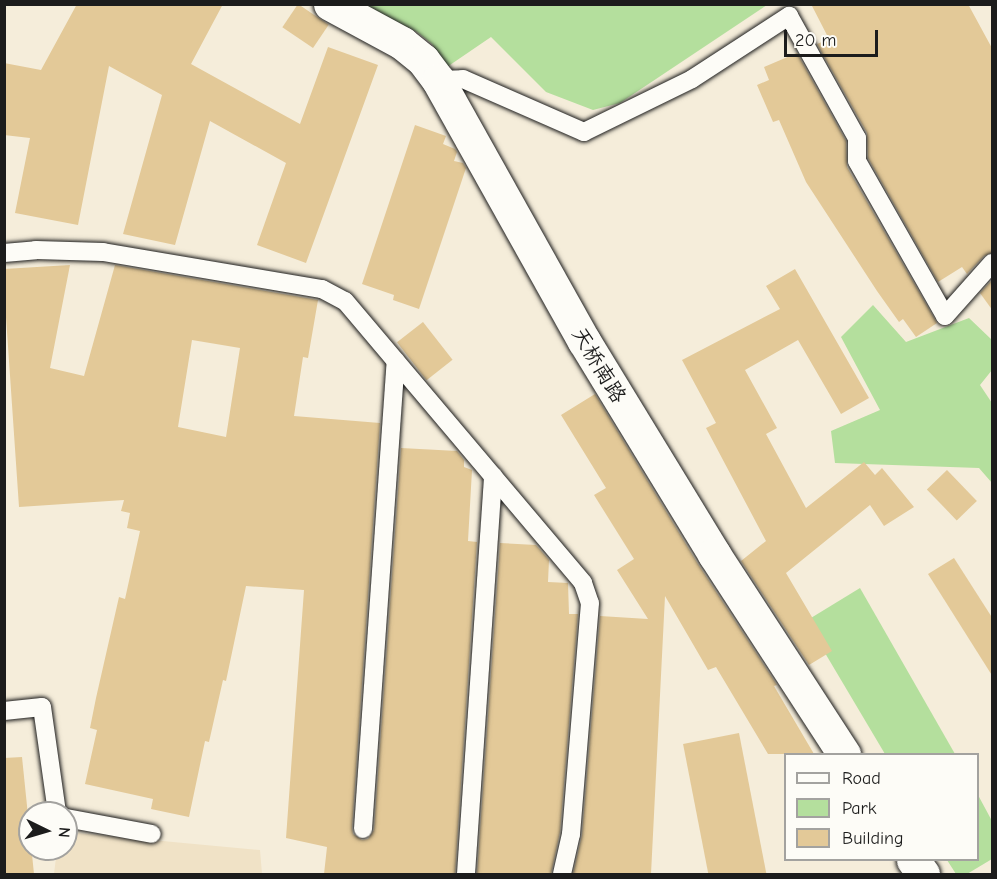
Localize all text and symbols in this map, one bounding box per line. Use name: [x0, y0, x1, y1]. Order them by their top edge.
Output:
scale bar: [787, 18, 882, 56]
text: 20 m: [795, 30, 836, 51]
street label: 天桥南路: [567, 323, 631, 407]
legend: [784, 753, 979, 861]
text: Road: [842, 768, 881, 789]
text: Park: [842, 798, 876, 819]
north arrow: [18, 801, 78, 861]
text: N: [55, 826, 73, 838]
text: Building: [842, 828, 904, 849]

